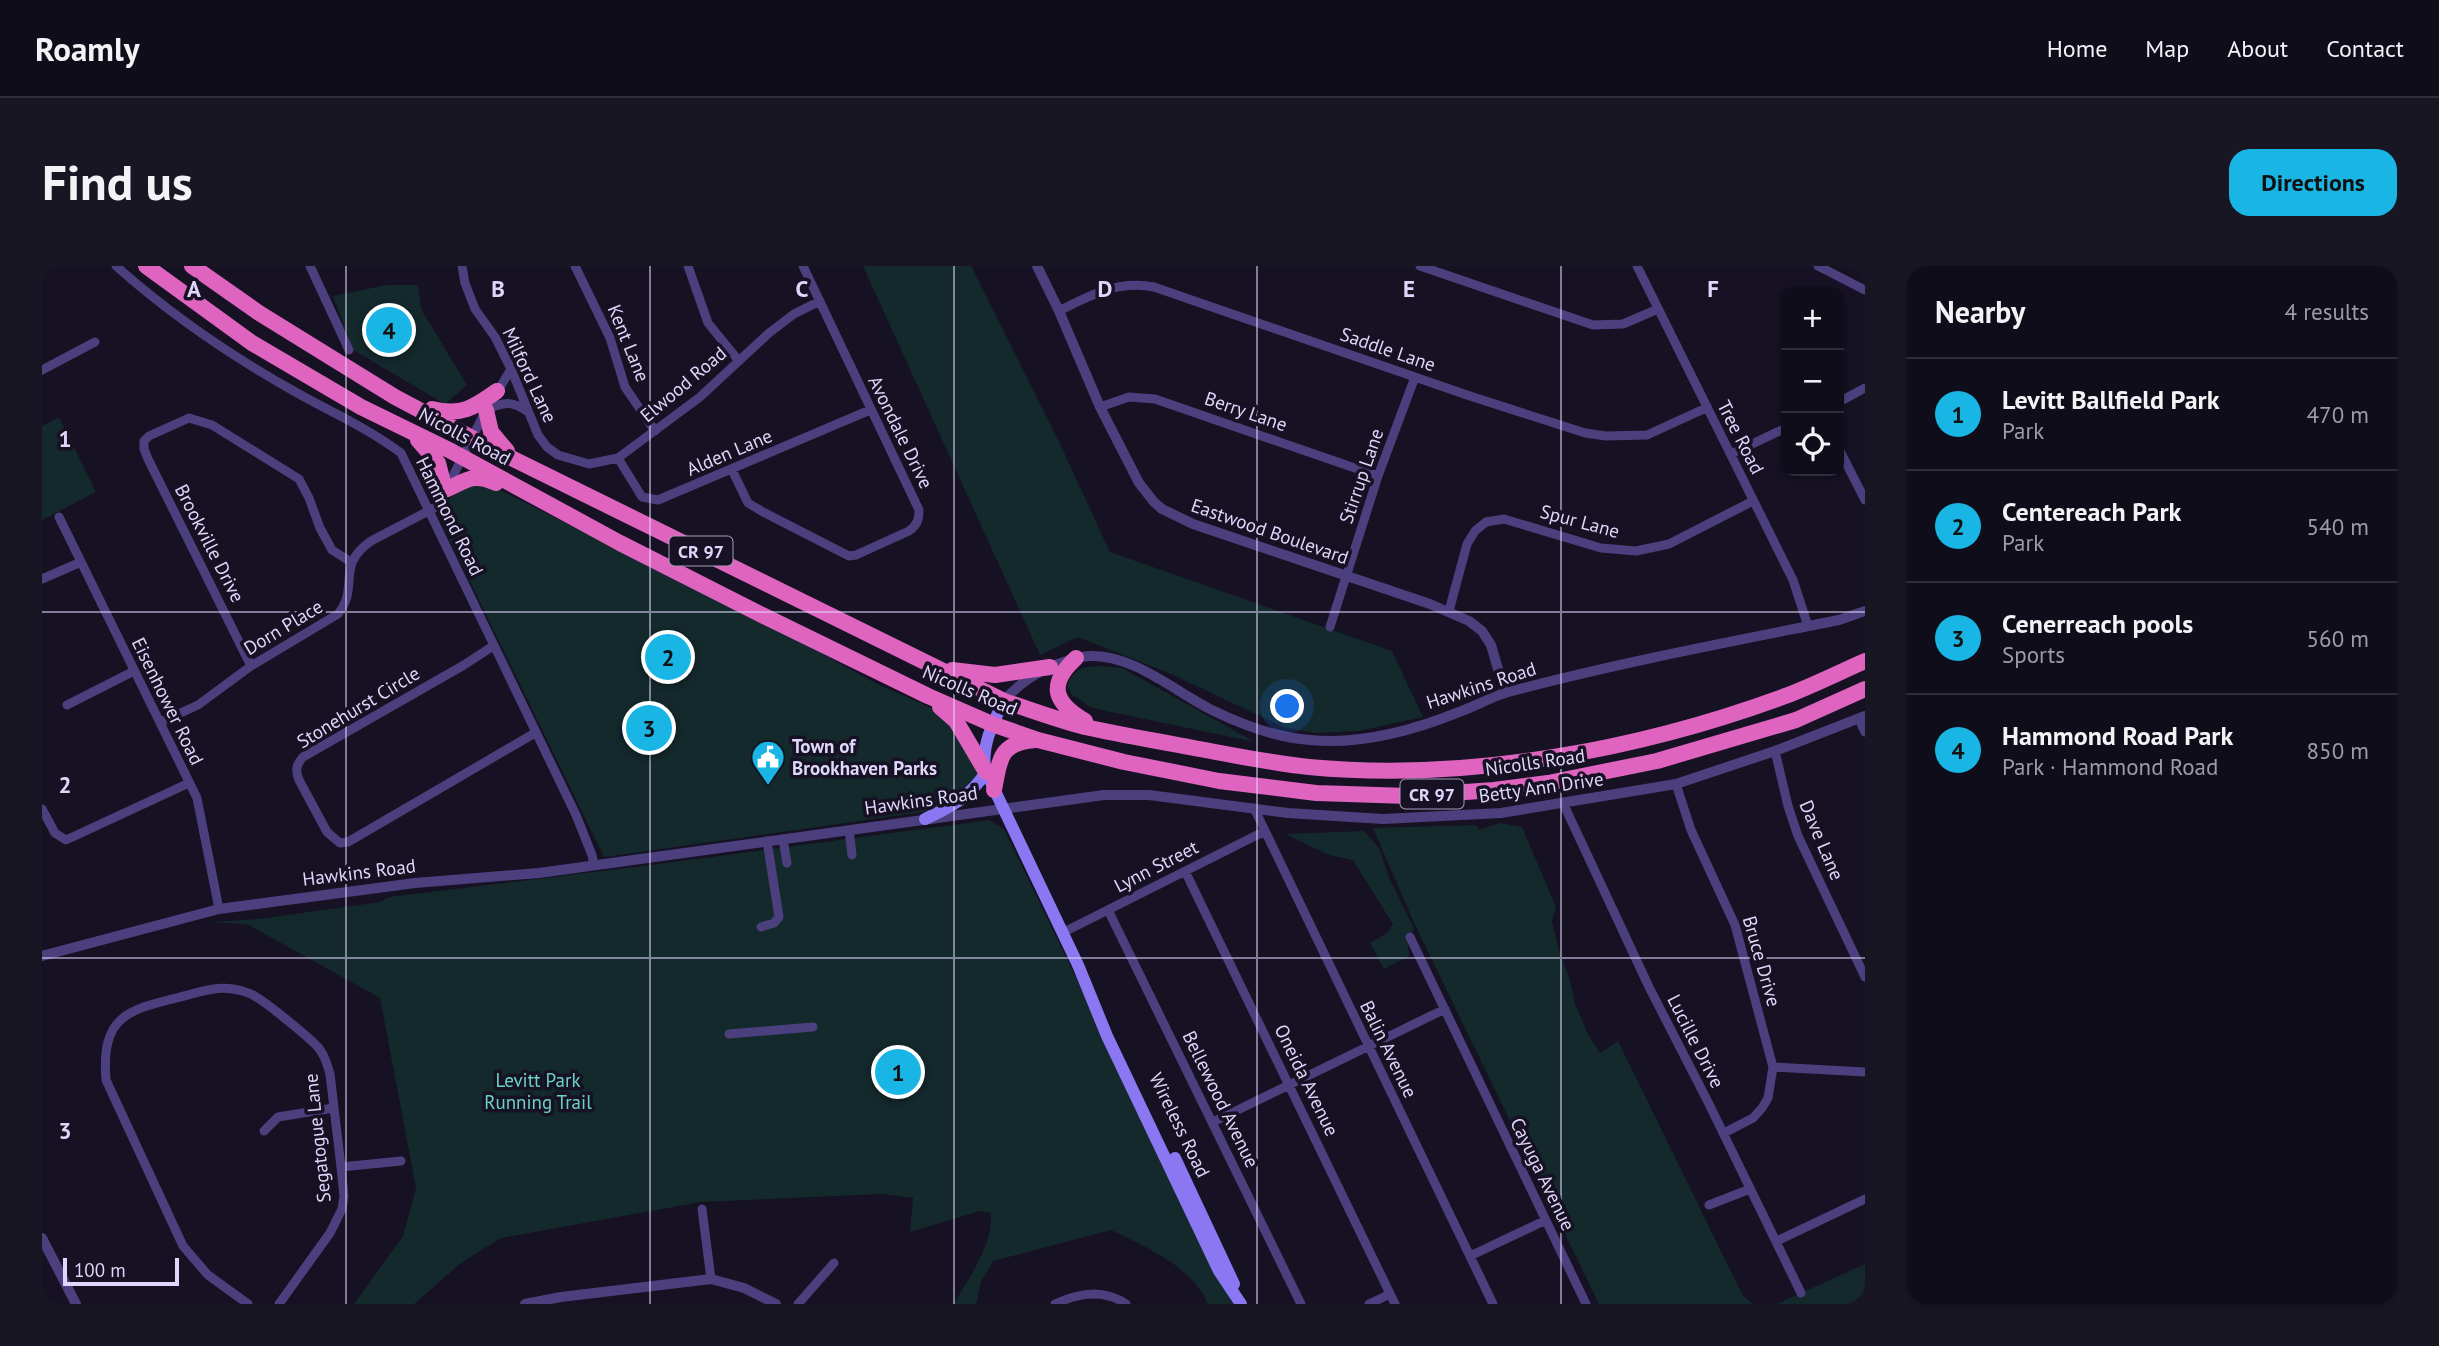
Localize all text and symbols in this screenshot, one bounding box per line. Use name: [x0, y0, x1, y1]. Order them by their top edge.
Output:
text: Roamly: [35, 27, 139, 70]
text: Home: [2047, 33, 2107, 64]
text: Map: [2145, 33, 2189, 64]
text: About: [2227, 33, 2288, 64]
text: Contact: [2326, 33, 2404, 64]
button: Directions: [2229, 149, 2397, 216]
text: Find us: [42, 150, 193, 214]
text: A: [187, 274, 201, 303]
text: B: [491, 274, 505, 303]
text: C: [796, 274, 809, 303]
text: D: [1098, 274, 1112, 303]
text: E: [1403, 274, 1415, 303]
text: F: [1707, 274, 1719, 303]
map controls: [1781, 287, 1844, 476]
button: +: [1781, 287, 1844, 350]
text: Nearby: [1935, 292, 2025, 331]
text: 4 results: [2285, 297, 2369, 326]
street label: Kent Lane: [603, 301, 655, 385]
pin: 4: [366, 304, 412, 356]
street label: Saddle Lane: [1337, 322, 1439, 376]
street label: Milford Lane: [497, 324, 563, 426]
street label: Elwood Road: [635, 341, 731, 427]
button: −: [1781, 350, 1844, 413]
street label: Avondale Drive: [863, 372, 939, 492]
text: Levitt Ballfield Park: [2002, 383, 2220, 416]
street label: Berry Lane: [1202, 386, 1290, 436]
street label: Tree Road: [1712, 396, 1770, 478]
text: 1: [1951, 400, 1965, 429]
text: 470 m: [2307, 400, 2369, 429]
street label: Nicolls Road: [415, 402, 515, 470]
button: locate: [1781, 413, 1844, 476]
text: Park: [2002, 416, 2044, 445]
street label: Alden Lane: [682, 423, 776, 481]
text: 1: [58, 424, 72, 453]
street label: Stirrup Lane: [1334, 425, 1388, 527]
street label: Hammond Road: [411, 453, 489, 579]
street label: Brookville Drive: [170, 480, 250, 606]
street label: Eastwood Boulevard: [1188, 493, 1352, 569]
text: Centereach Park: [2002, 495, 2181, 528]
street label: Spur Lane: [1538, 499, 1622, 543]
text: 2: [1951, 512, 1965, 541]
text: 540 m: [2307, 512, 2369, 541]
text: Park: [2002, 528, 2044, 557]
road number: CR 97: [670, 536, 732, 566]
street label: Dorn Place: [239, 594, 327, 660]
text: Cenerreach pools: [2002, 607, 2193, 640]
text: 3: [1951, 624, 1965, 653]
text: 560 m: [2307, 624, 2369, 653]
pin: 2: [645, 631, 691, 683]
street label: Eisenhower Road: [127, 633, 209, 769]
text: Sports: [2002, 640, 2065, 669]
street label: Hawkins Road: [1423, 656, 1539, 714]
street label: Nicolls Road: [919, 659, 1021, 721]
street label: Stonehurst Circle: [292, 661, 424, 753]
your location: [1270, 689, 1304, 723]
pin: 3: [626, 702, 672, 754]
text: Hammond Road Park: [2002, 719, 2233, 752]
place label: Town of Brookhaven Parks: [792, 734, 937, 780]
text: 4: [1951, 736, 1965, 765]
text: 850 m: [2307, 736, 2369, 765]
public building icon: Town of Brookhaven Parks: [749, 738, 787, 787]
street label: Nicolls Road: [1484, 743, 1586, 781]
text: Park · Hammond Road: [2002, 752, 2218, 781]
street label: Betty Ann Drive: [1477, 766, 1605, 808]
text: 2: [58, 770, 72, 799]
street label: Hawkins Road: [863, 780, 979, 820]
road number: CR 97: [1400, 780, 1464, 808]
street label: Dave Lane: [1794, 796, 1850, 884]
street label: Lynn Street: [1110, 834, 1203, 897]
street label: Hawkins Road: [301, 853, 417, 891]
street label: Bruce Drive: [1738, 913, 1786, 1009]
street label: Lucille Drive: [1662, 990, 1730, 1092]
street label: Balin Avenue: [1355, 996, 1423, 1102]
street label: Oneida Avenue: [1270, 1020, 1344, 1140]
street label: Bellewood Avenue: [1177, 1027, 1265, 1171]
pin: 1: [875, 1046, 921, 1098]
park label: Levitt Park Running Trail: [484, 1068, 592, 1114]
street label: Wireless Road: [1144, 1069, 1216, 1181]
street label: Segatogue Lane: [298, 1072, 336, 1204]
street label: Cayuga Avenue: [1505, 1114, 1581, 1234]
text: 3: [58, 1116, 72, 1145]
scale bar: [63, 1255, 178, 1287]
text: 100 m: [74, 1258, 126, 1282]

